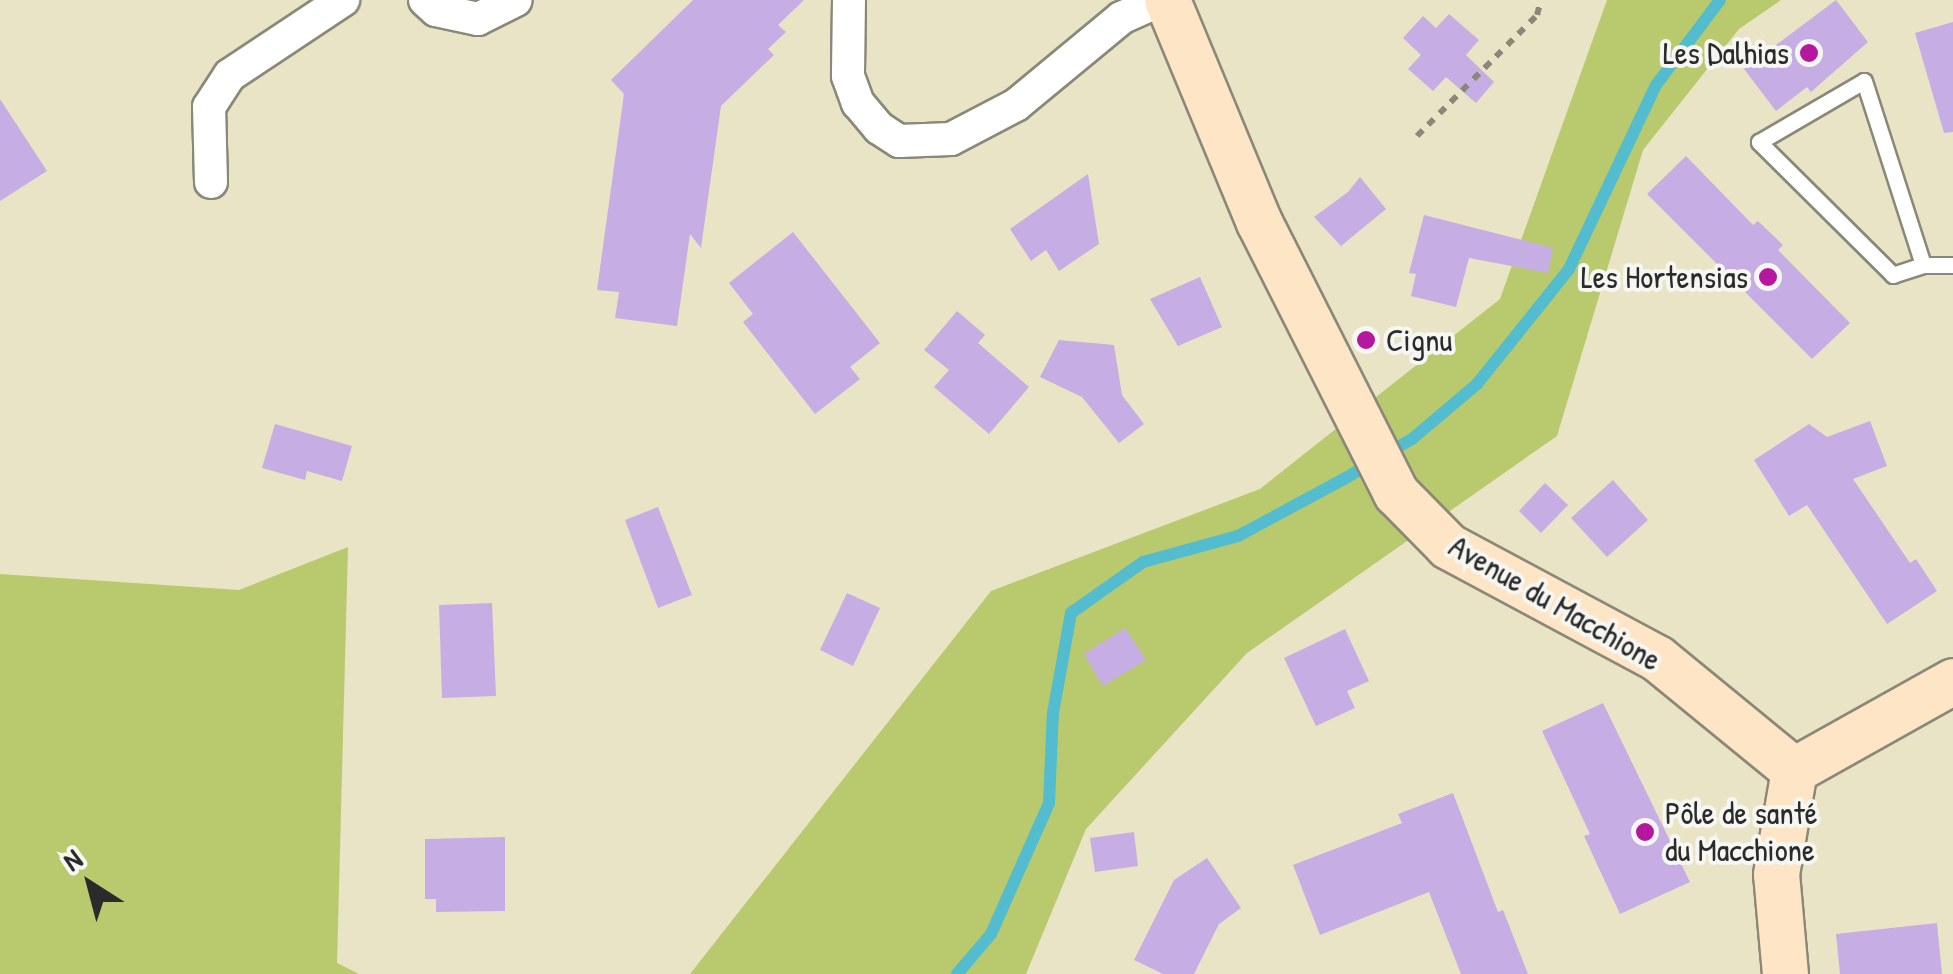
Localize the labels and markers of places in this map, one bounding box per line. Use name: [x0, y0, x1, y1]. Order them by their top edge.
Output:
place label: Les Dalhias: [1663, 34, 1789, 72]
marker: Les Dalhias: [1798, 42, 1820, 64]
place label: Les Hortensias: [1581, 258, 1748, 296]
marker: Les Hortensias: [1757, 266, 1779, 288]
place label: Cignu: [1386, 321, 1452, 359]
marker: Cignu: [1355, 329, 1377, 351]
place label: Pôle de santé du Macchione: [1665, 795, 1818, 870]
marker: Pôle de santé du Macchione: [1634, 821, 1656, 843]

